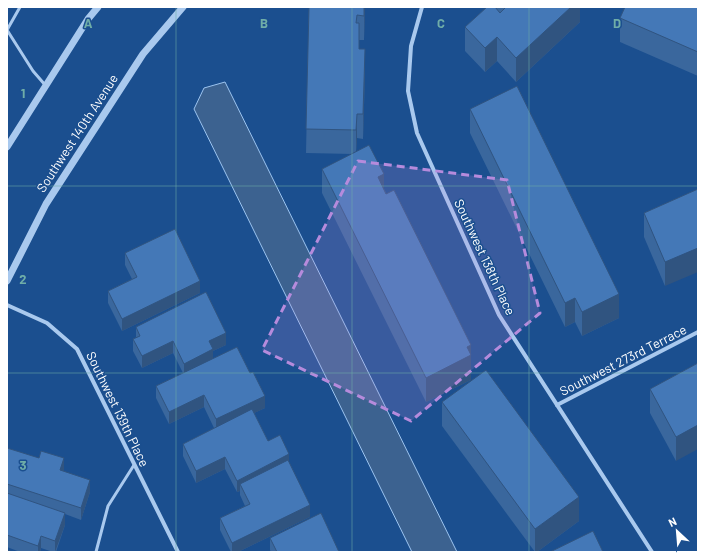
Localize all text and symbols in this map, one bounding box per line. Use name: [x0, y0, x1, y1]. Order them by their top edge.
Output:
text: A: [84, 15, 93, 31]
text: B: [260, 15, 268, 31]
text: C: [437, 15, 445, 31]
text: D: [613, 15, 621, 31]
street label: Southwest 140th Avenue: [33, 71, 121, 195]
text: 1: [21, 85, 25, 101]
street label: Southwest 138th Place: [451, 196, 519, 318]
text: 2: [19, 271, 27, 287]
street label: Southwest 273rd Terrace: [557, 321, 689, 399]
street label: Southwest 139th Place: [83, 349, 153, 469]
text: 3: [19, 457, 27, 473]
north arrow: [657, 511, 697, 551]
text: N: [666, 514, 679, 529]

